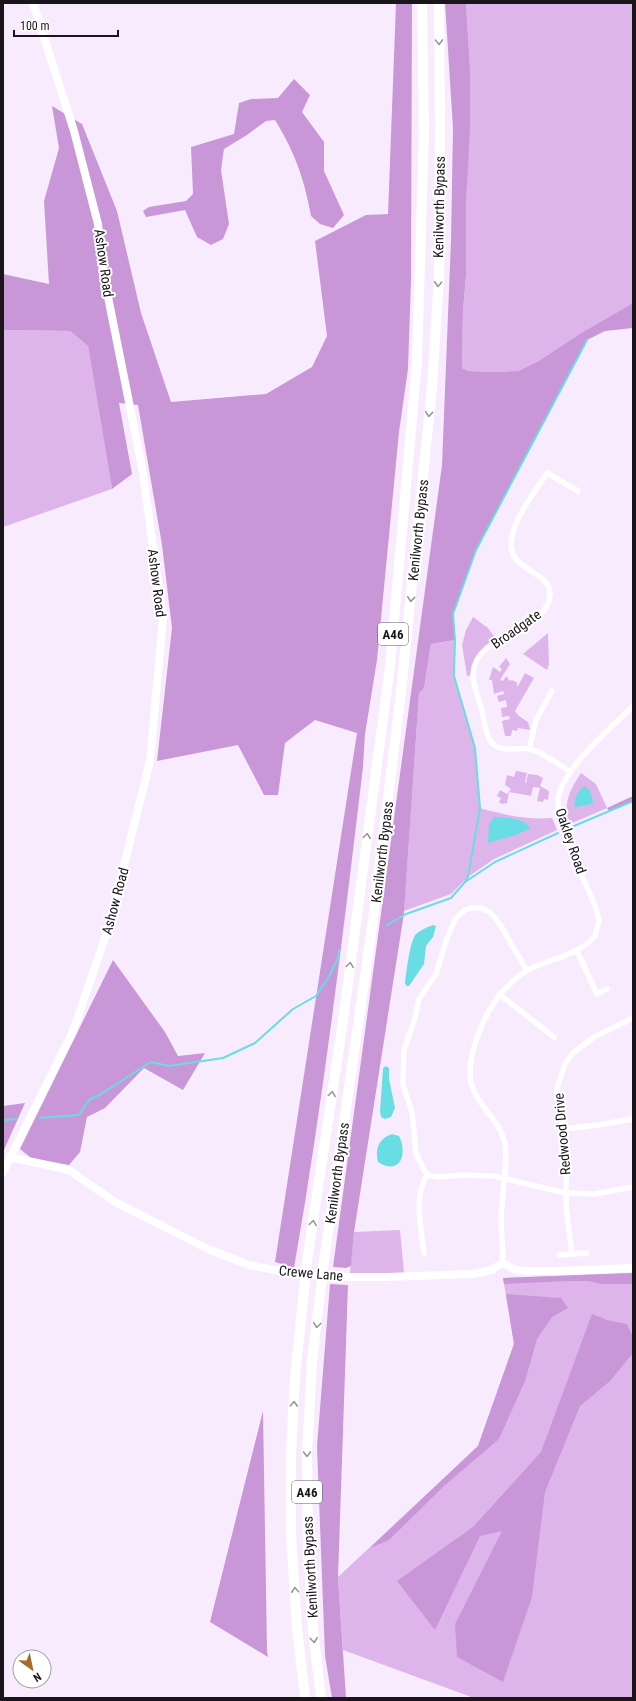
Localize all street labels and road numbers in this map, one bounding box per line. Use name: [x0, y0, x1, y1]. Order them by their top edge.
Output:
street label: Kenilworth Bypass: [430, 156, 448, 258]
street label: Ashow Road: [91, 228, 117, 298]
street label: Kenilworth Bypass: [405, 478, 431, 582]
street label: Ashow Road: [145, 548, 169, 618]
street label: Broadgate: [488, 606, 544, 652]
road number: A46: [378, 623, 408, 645]
street label: Kenilworth Bypass: [368, 800, 396, 904]
street label: Oakley Road: [552, 806, 590, 876]
street label: Ashow Road: [98, 866, 132, 936]
street label: Redwood Drive: [550, 1092, 574, 1176]
street label: Kenilworth Bypass: [322, 1121, 352, 1225]
street label: Crewe Lane: [278, 1262, 344, 1284]
road number: A46: [292, 1481, 322, 1503]
street label: Kenilworth Bypass: [299, 1516, 321, 1618]

